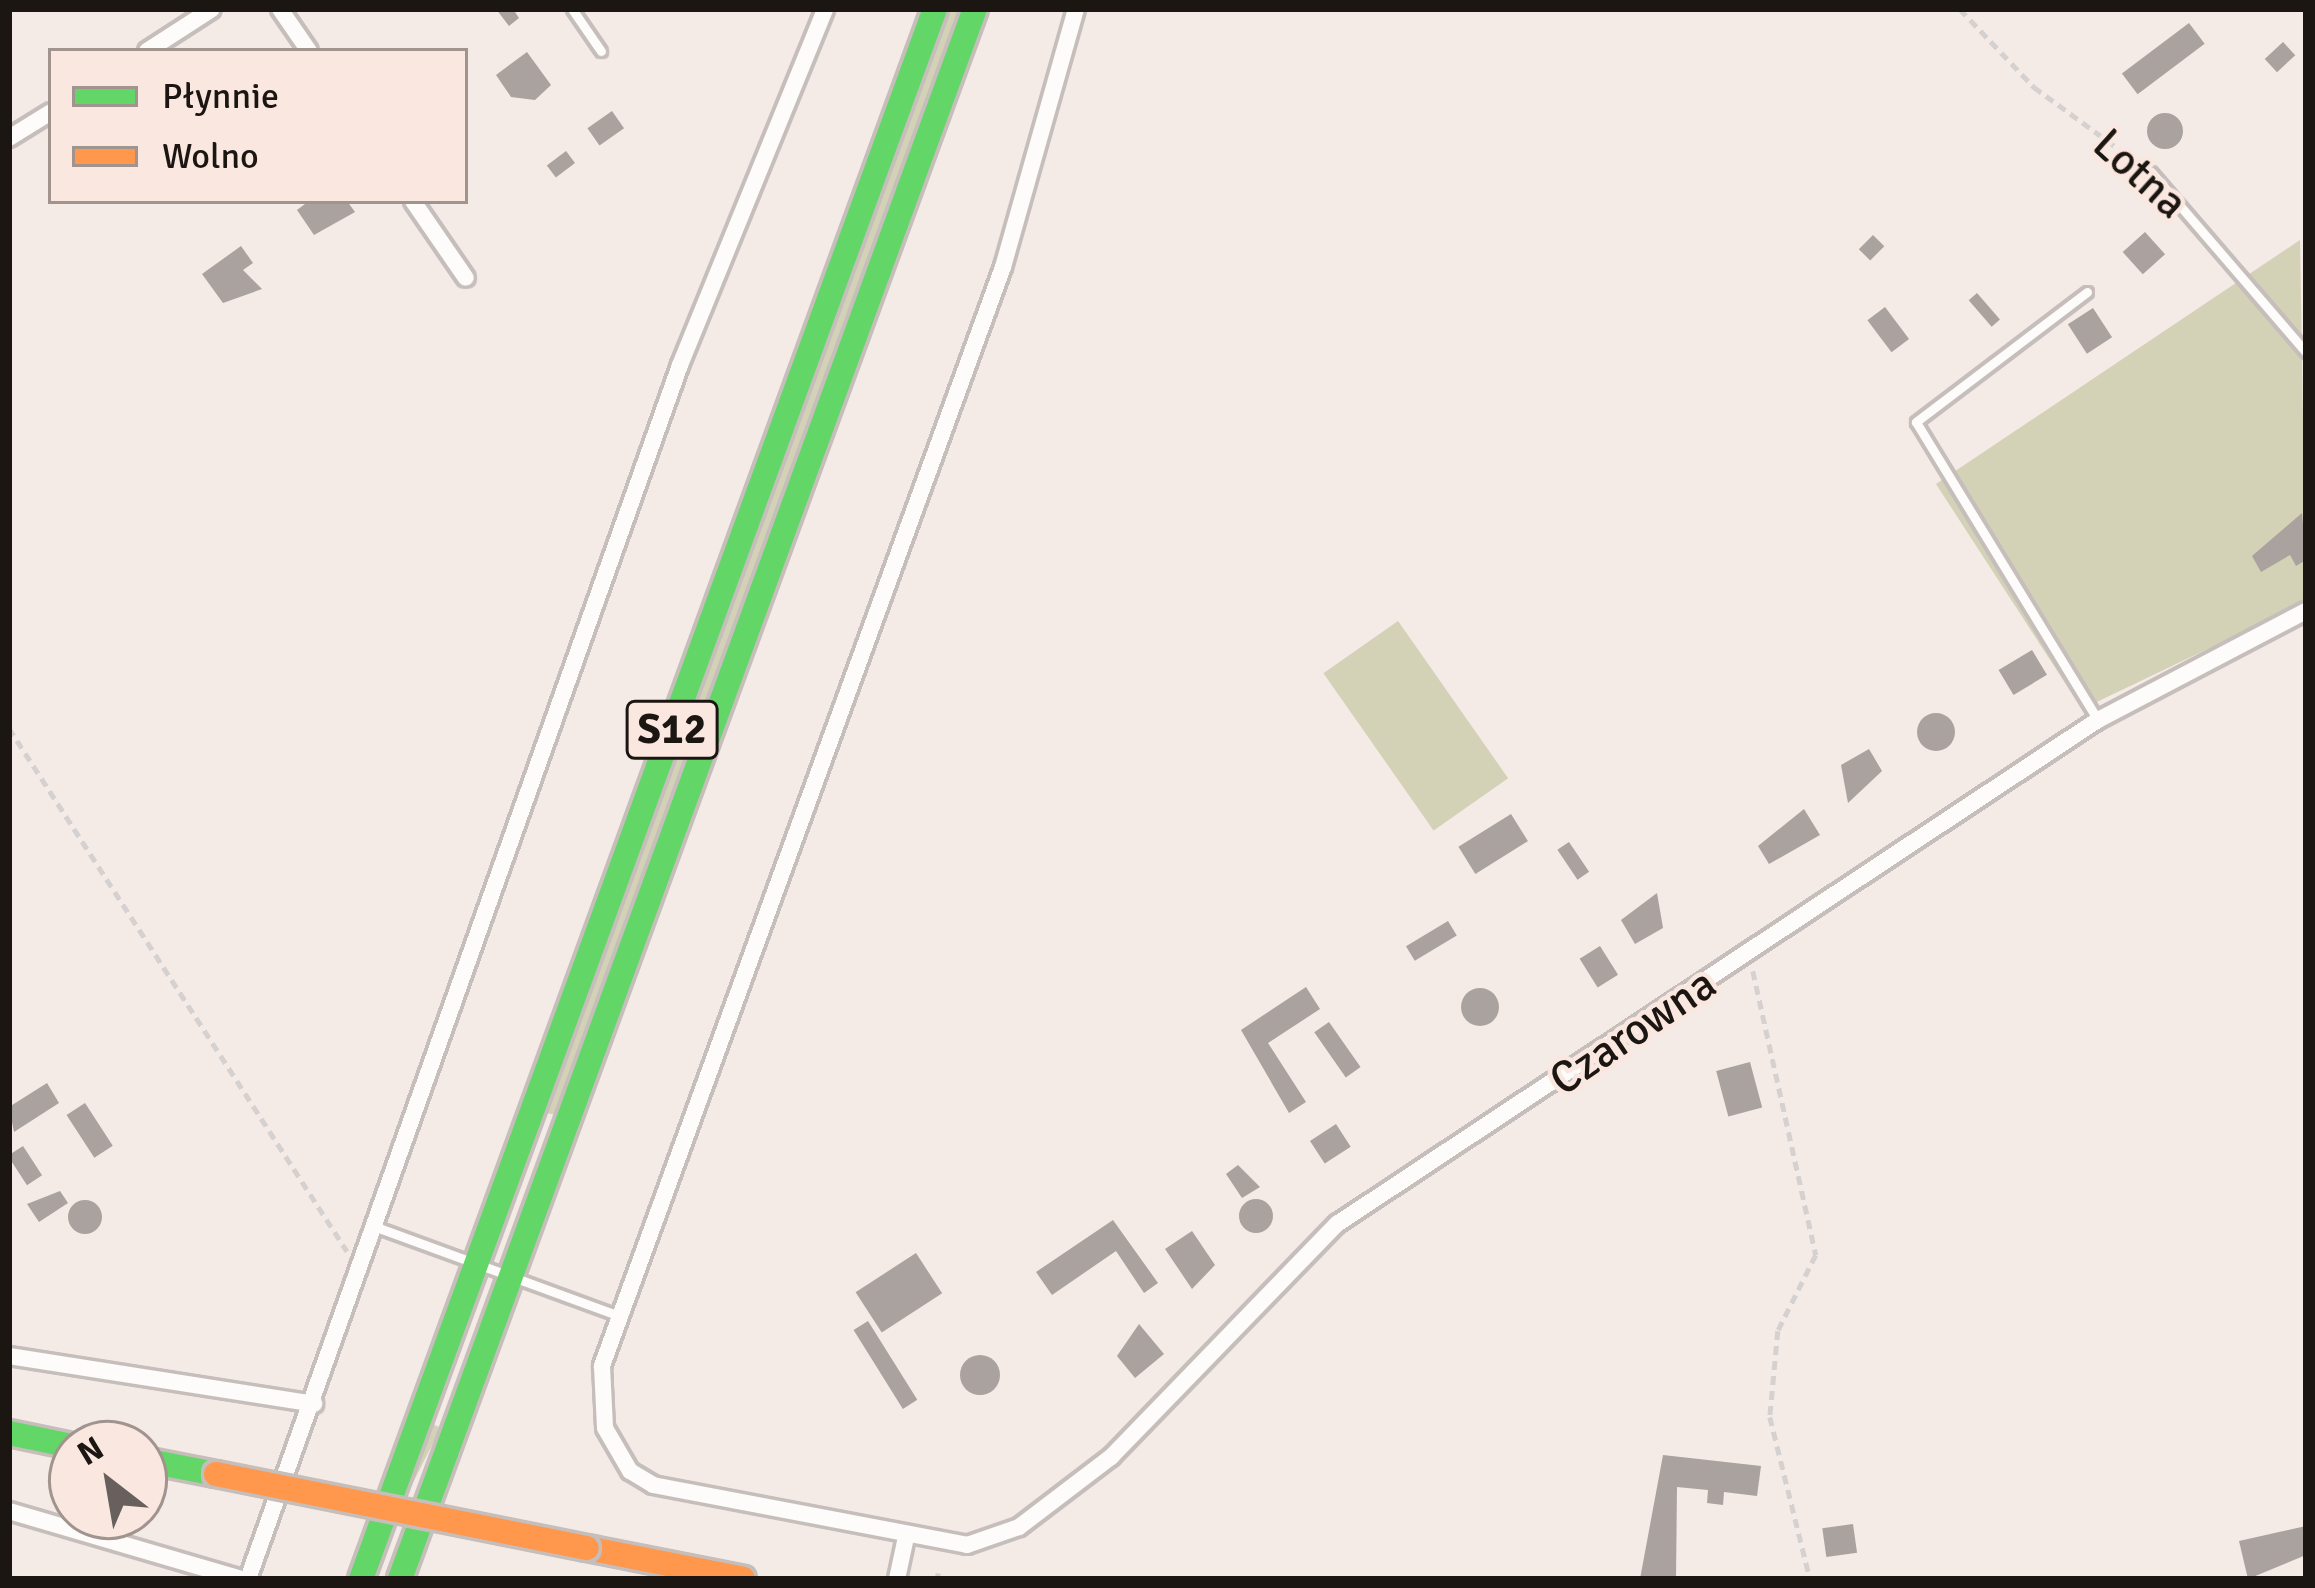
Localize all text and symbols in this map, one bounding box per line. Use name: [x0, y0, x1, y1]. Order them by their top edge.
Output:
legend: [48, 48, 468, 204]
text: Płynnie: [162, 74, 279, 119]
street label: Lotna: [2082, 118, 2198, 230]
text: Wolno: [162, 134, 259, 179]
road number: S12: [624, 694, 720, 766]
street label: Czarowna: [1540, 957, 1726, 1107]
north arrow: [48, 1420, 168, 1540]
text: N: [70, 1428, 111, 1475]

